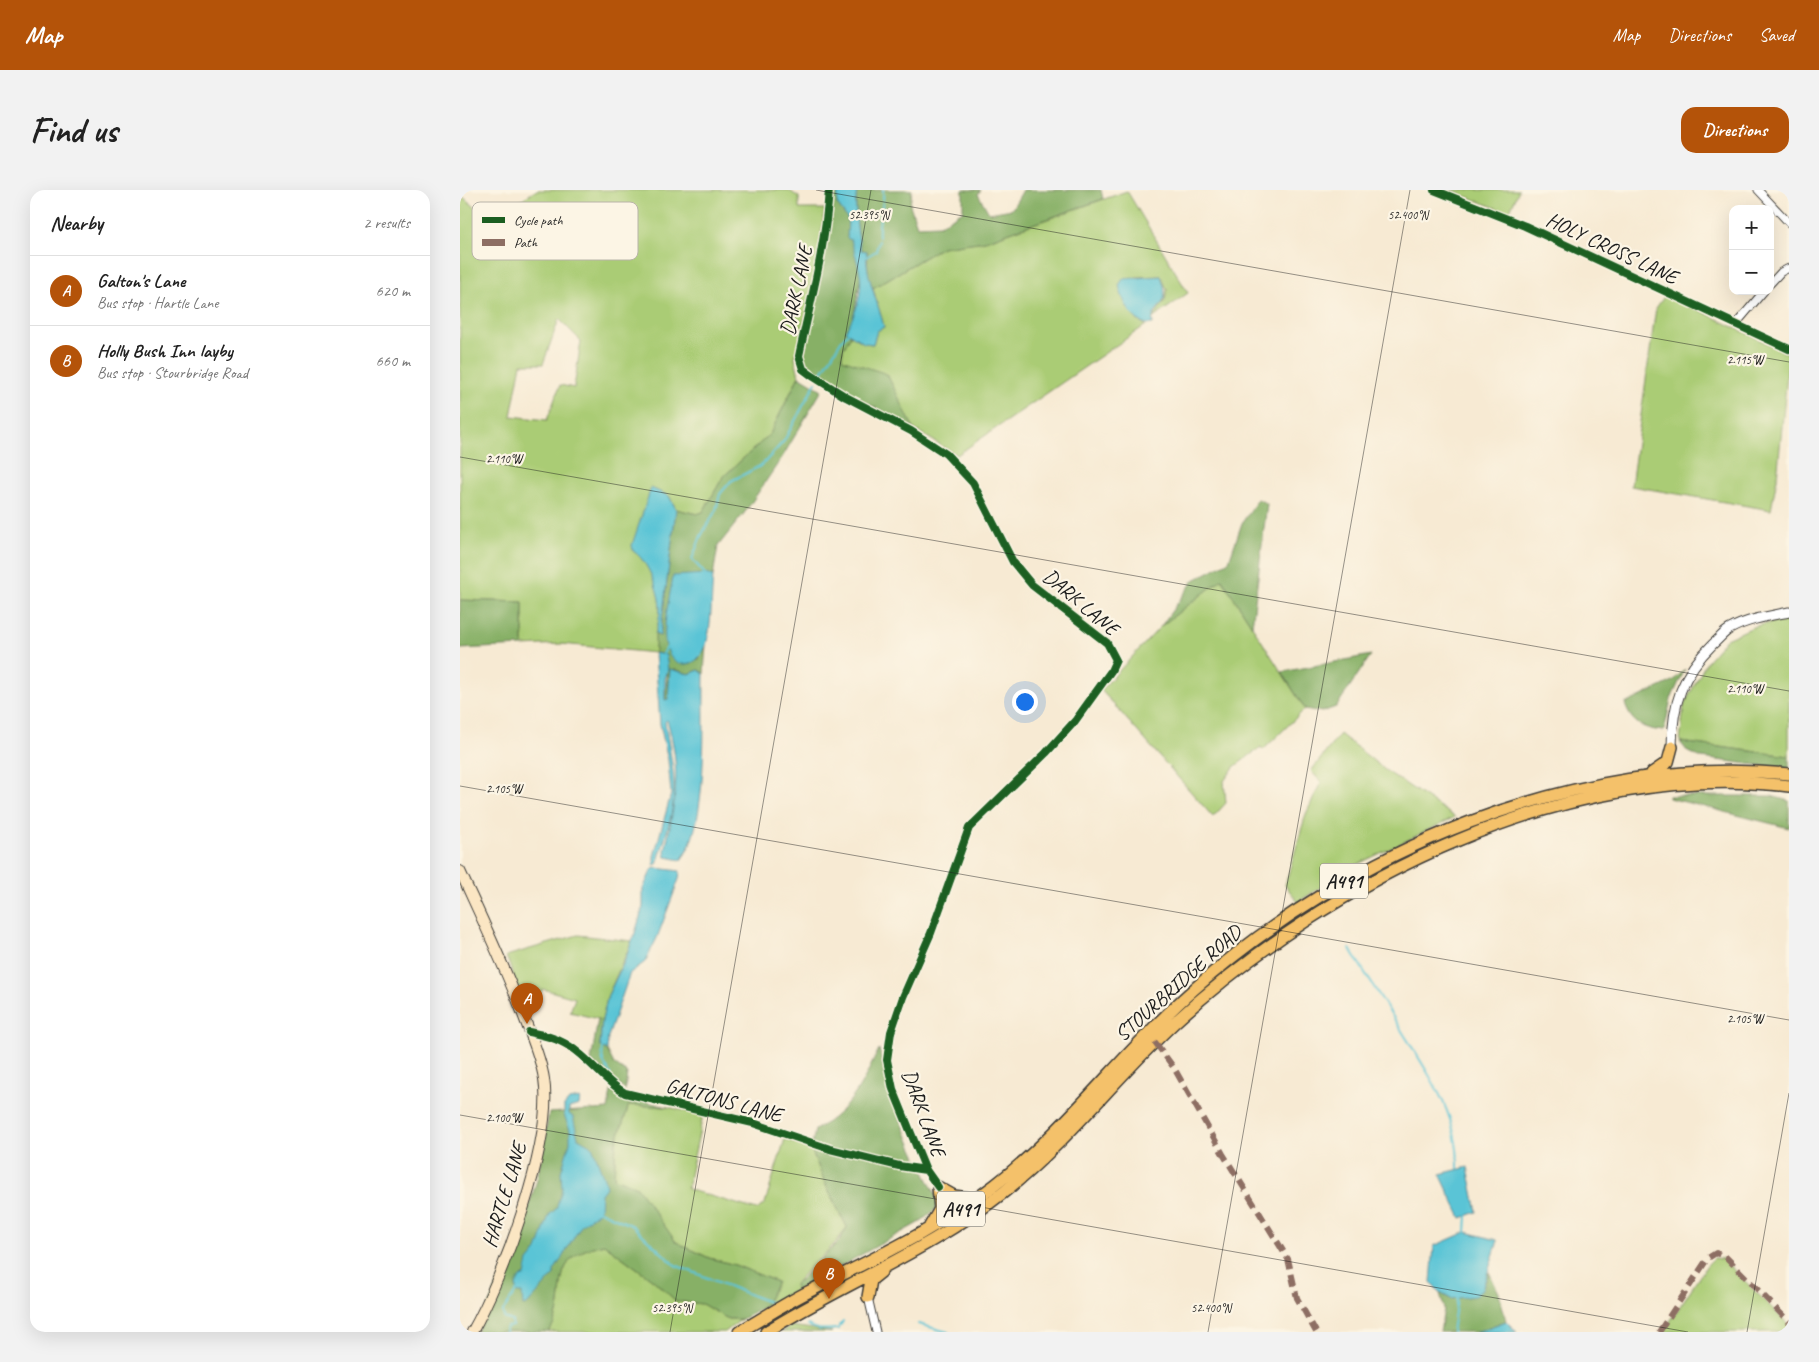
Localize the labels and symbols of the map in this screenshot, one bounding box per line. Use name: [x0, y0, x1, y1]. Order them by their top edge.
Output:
legend: [472, 202, 638, 260]
street label: HOLY CROSS LANE: [1542, 206, 1684, 291]
text: 52.395°N: [849, 207, 891, 223]
text: 52.400°N: [1388, 207, 1430, 223]
text: Cycle path: [514, 212, 563, 229]
text: Path: [514, 234, 538, 251]
street label: DARK LANE: [774, 240, 819, 337]
text: 2.115°W: [1727, 352, 1765, 368]
text: 2.110°W: [486, 451, 524, 467]
street label: DARK LANE: [1038, 563, 1126, 643]
text: 2.110°W: [1727, 681, 1765, 697]
your location: [1012, 689, 1038, 715]
text: 2.105°W: [486, 781, 524, 797]
road number: A491: [1320, 864, 1368, 898]
street label: STOURBRIDGE ROAD: [1109, 918, 1248, 1047]
pin: A: [511, 983, 543, 1024]
text: 2.105°W: [1727, 1011, 1765, 1027]
street label: DARK LANE: [896, 1066, 953, 1162]
street label: GALTONS LANE: [663, 1072, 788, 1129]
text: 2.100°W: [486, 1110, 524, 1126]
street label: HARTLE LANE: [476, 1137, 533, 1251]
road number: A491: [937, 1192, 985, 1226]
pin: B: [813, 1258, 845, 1299]
text: 52.395°N: [652, 1300, 694, 1316]
text: 52.400°N: [1191, 1300, 1233, 1316]

